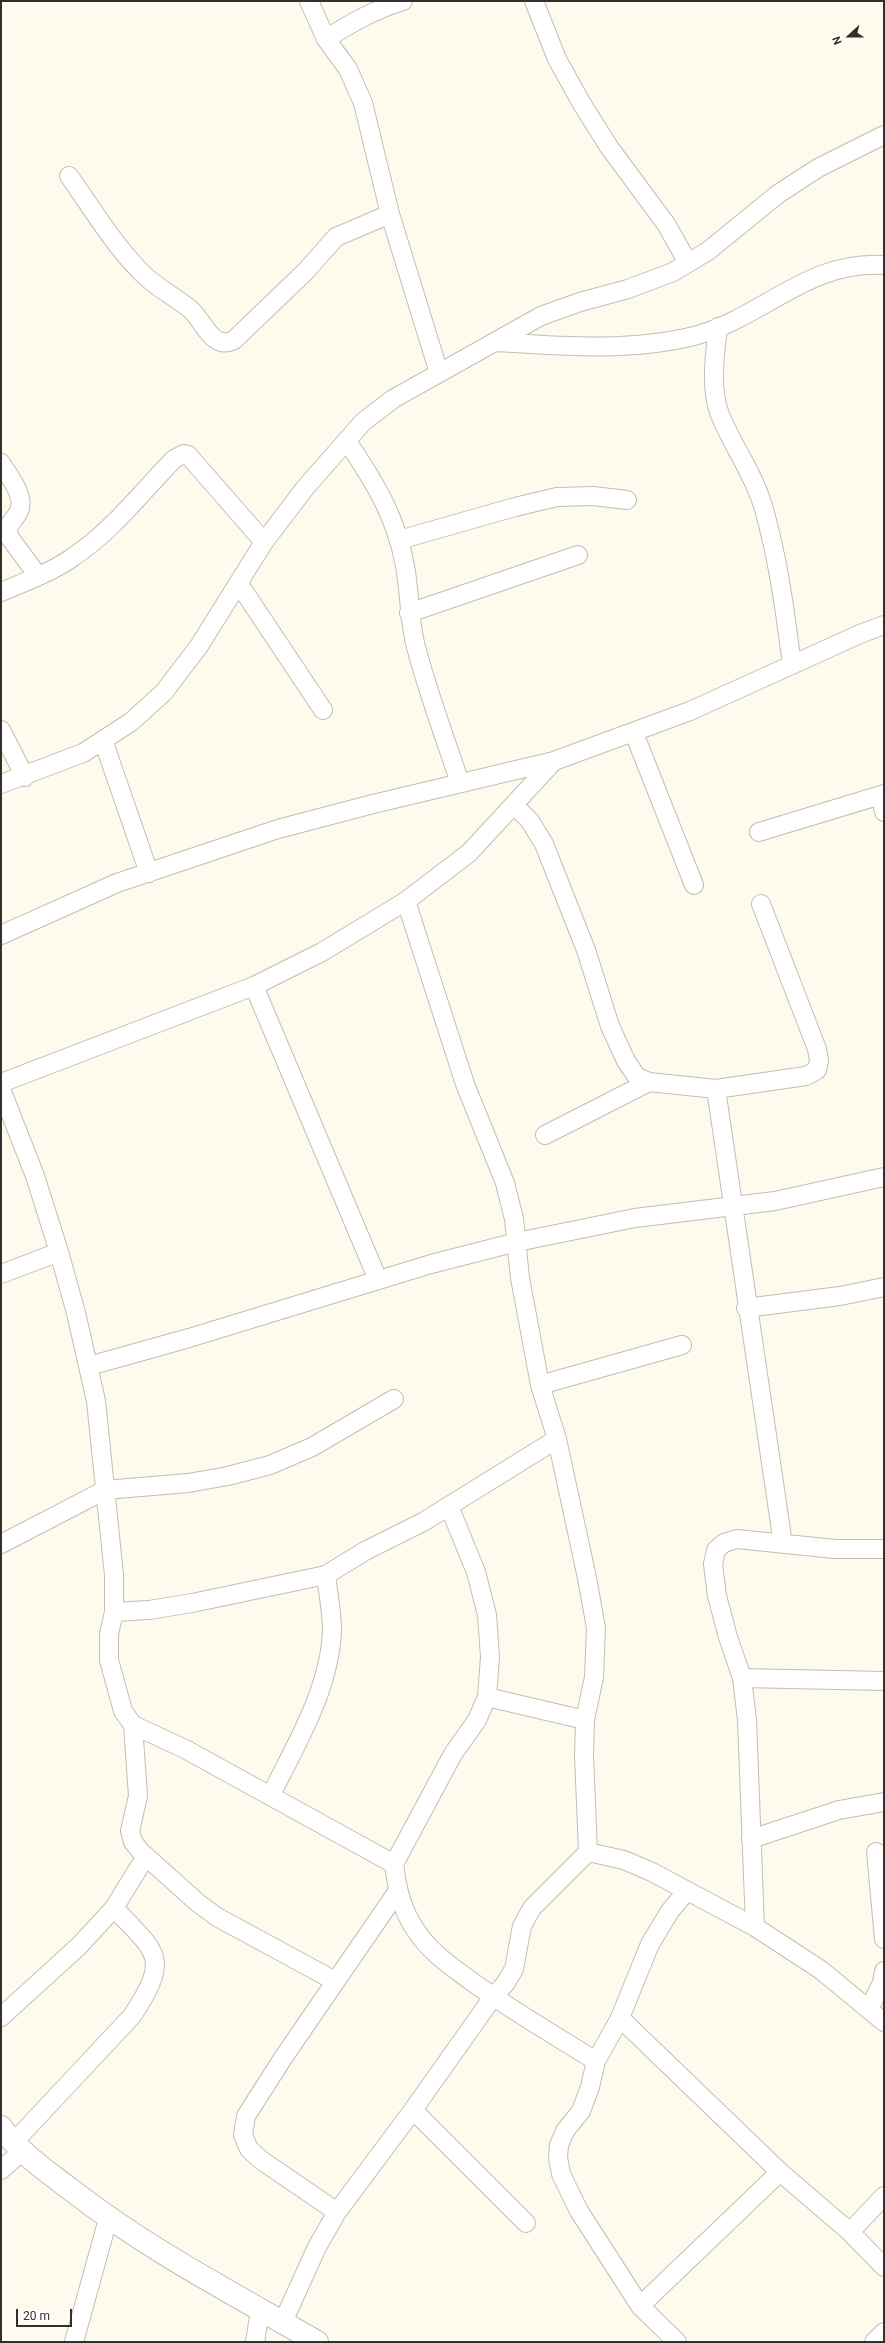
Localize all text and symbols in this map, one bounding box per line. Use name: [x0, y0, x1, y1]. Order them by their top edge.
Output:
north arrow: [829, 16, 869, 56]
text: N: [830, 35, 845, 46]
scale bar: [18, 2301, 74, 2327]
text: 20 m: [23, 2309, 50, 2323]

